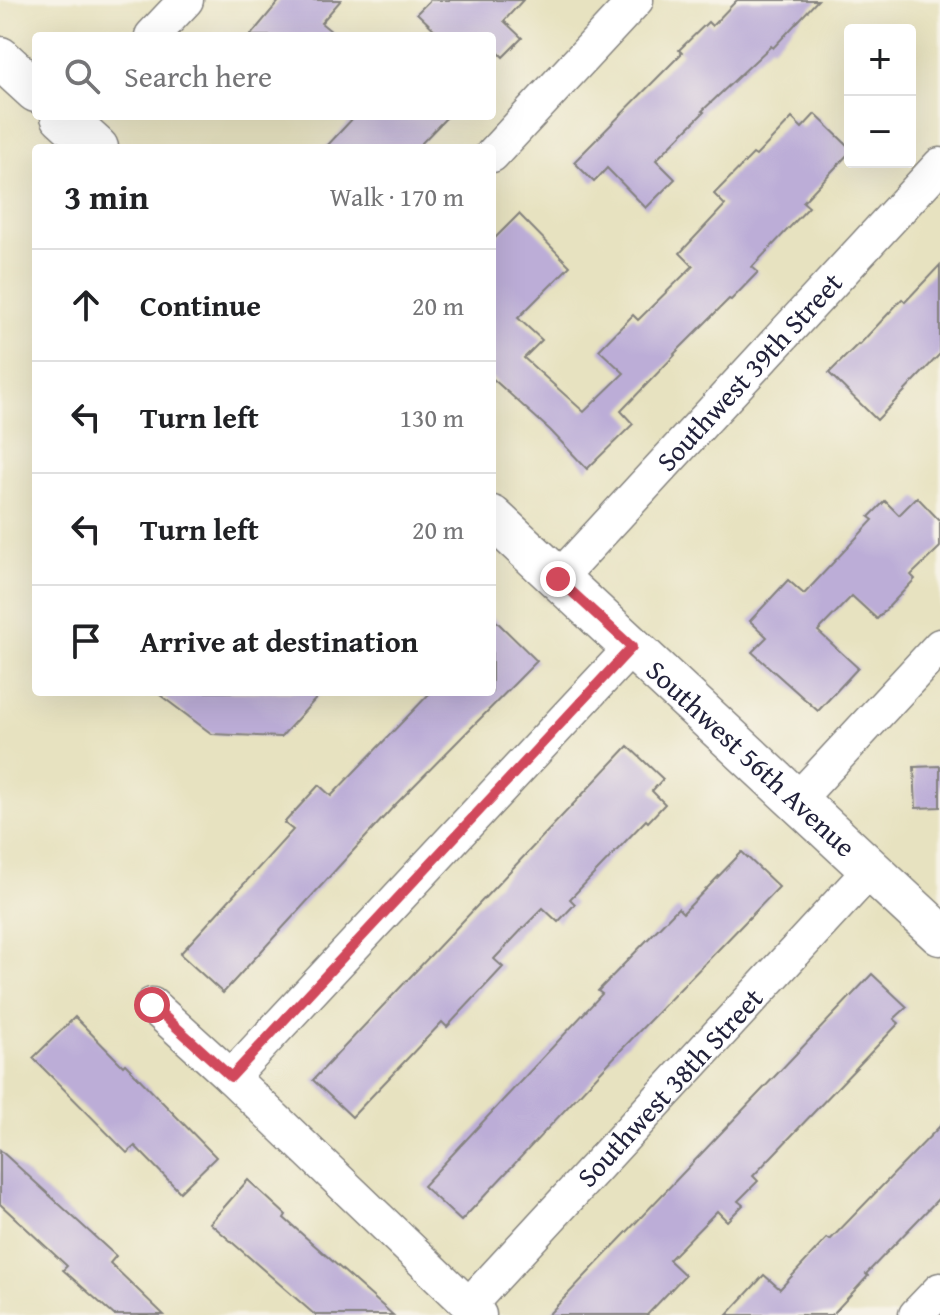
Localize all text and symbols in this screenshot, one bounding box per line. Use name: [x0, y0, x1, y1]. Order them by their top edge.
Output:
map controls: [844, 24, 916, 168]
button: +: [844, 24, 916, 96]
search box: [32, 32, 496, 120]
icon: search: [60, 54, 104, 98]
text: Search here: [124, 54, 272, 98]
button: −: [844, 96, 916, 168]
text: 3 min: [64, 172, 149, 221]
text: Walk · 170 m: [330, 177, 464, 216]
street label: Southwest 39th Street: [646, 263, 851, 480]
icon: ahead: [64, 283, 108, 327]
text: Continue: [140, 283, 261, 327]
text: 20 m: [412, 286, 464, 325]
icon: left: [64, 395, 108, 439]
text: Turn left: [140, 395, 259, 439]
text: 130 m: [399, 398, 464, 437]
icon: left: [64, 507, 108, 551]
text: Turn left: [140, 507, 259, 551]
text: 20 m: [412, 510, 464, 549]
route end: [540, 561, 576, 597]
icon: arrive: [64, 619, 108, 663]
text: Arrive at destination: [140, 619, 418, 663]
street label: Southwest 56th Avenue: [637, 650, 865, 866]
street label: Southwest 38th Street: [567, 978, 772, 1196]
route start: [134, 987, 170, 1023]

